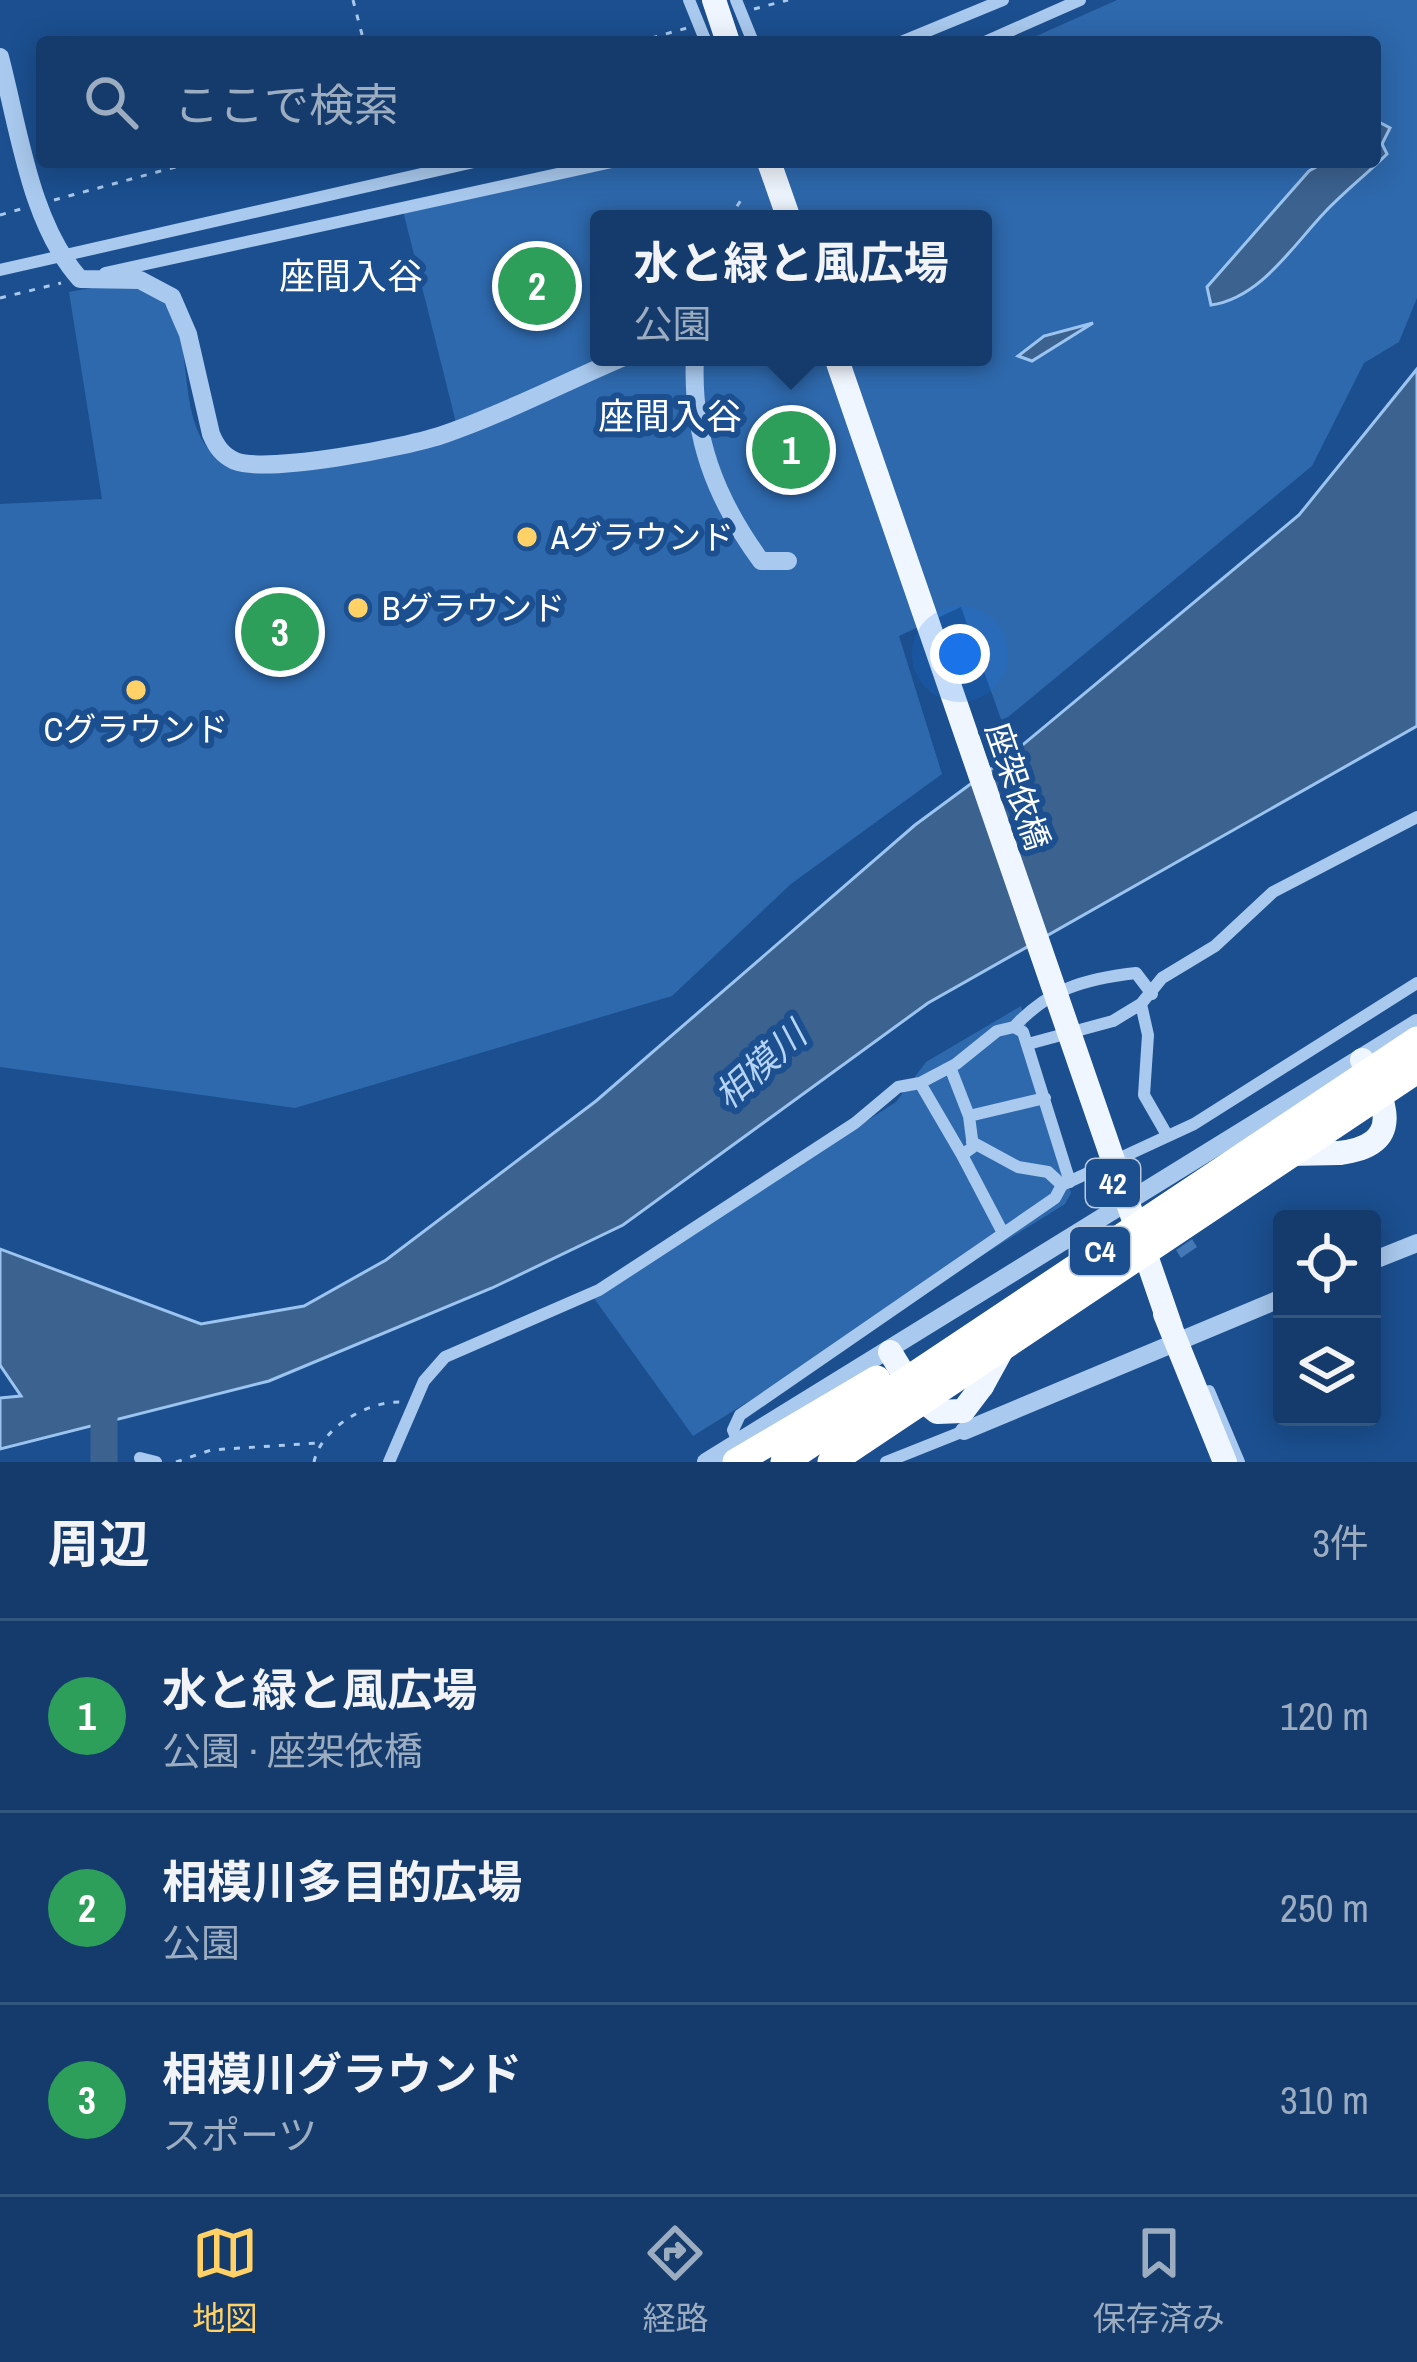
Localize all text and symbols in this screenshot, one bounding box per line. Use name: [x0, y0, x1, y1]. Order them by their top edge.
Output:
search box: [36, 36, 1381, 168]
icon: search: [78, 69, 144, 135]
text: ここで検索: [174, 74, 399, 135]
popup: [590, 210, 992, 366]
text: 水と緑と風広場: [633, 232, 949, 293]
pin: 2: [498, 241, 576, 331]
district label: 座間入谷: [279, 252, 423, 300]
text: 公園: [633, 298, 712, 350]
district label: 座間入谷: [598, 392, 742, 440]
pin: 1: [752, 405, 830, 495]
place label: Aグラウンド: [550, 515, 734, 559]
marker: Aグラウンド: [514, 524, 540, 550]
place label: Bグラウンド: [382, 586, 565, 630]
pin: 3: [241, 587, 319, 677]
marker: Bグラウンド: [345, 595, 371, 621]
your location: [930, 624, 990, 684]
marker: Cグラウンド: [123, 677, 149, 703]
place label: Cグラウンド: [44, 707, 228, 751]
street label: 座架依橋: [976, 716, 1060, 856]
water label: 相模川: [704, 1008, 819, 1119]
road number: 42: [1086, 1159, 1140, 1207]
map controls: [1273, 1210, 1381, 1426]
button: locate: [1273, 1210, 1381, 1318]
road number: C4: [1070, 1227, 1130, 1275]
button: layers: [1273, 1318, 1381, 1426]
text: 周辺: [48, 1509, 150, 1578]
text: 3件: [1312, 1517, 1369, 1569]
text: 水と緑と風広場: [162, 1659, 477, 1720]
text: 1: [78, 1690, 96, 1742]
text: 120 m: [1280, 1690, 1369, 1742]
text: 公園 · 座架依橋: [162, 1725, 423, 1777]
text: 相模川多目的広場: [162, 1851, 522, 1912]
text: 2: [78, 1882, 96, 1934]
text: 250 m: [1280, 1882, 1369, 1934]
text: 公園: [162, 1917, 240, 1969]
text: 相模川グラウンド: [162, 2043, 522, 2104]
text: 3: [78, 2074, 96, 2126]
text: 310 m: [1280, 2074, 1369, 2126]
text: スポーツ: [162, 2109, 317, 2161]
tab: 地図: [192, 2220, 258, 2340]
tab: 経路: [642, 2220, 708, 2340]
tab: 保存済み: [1093, 2220, 1225, 2340]

